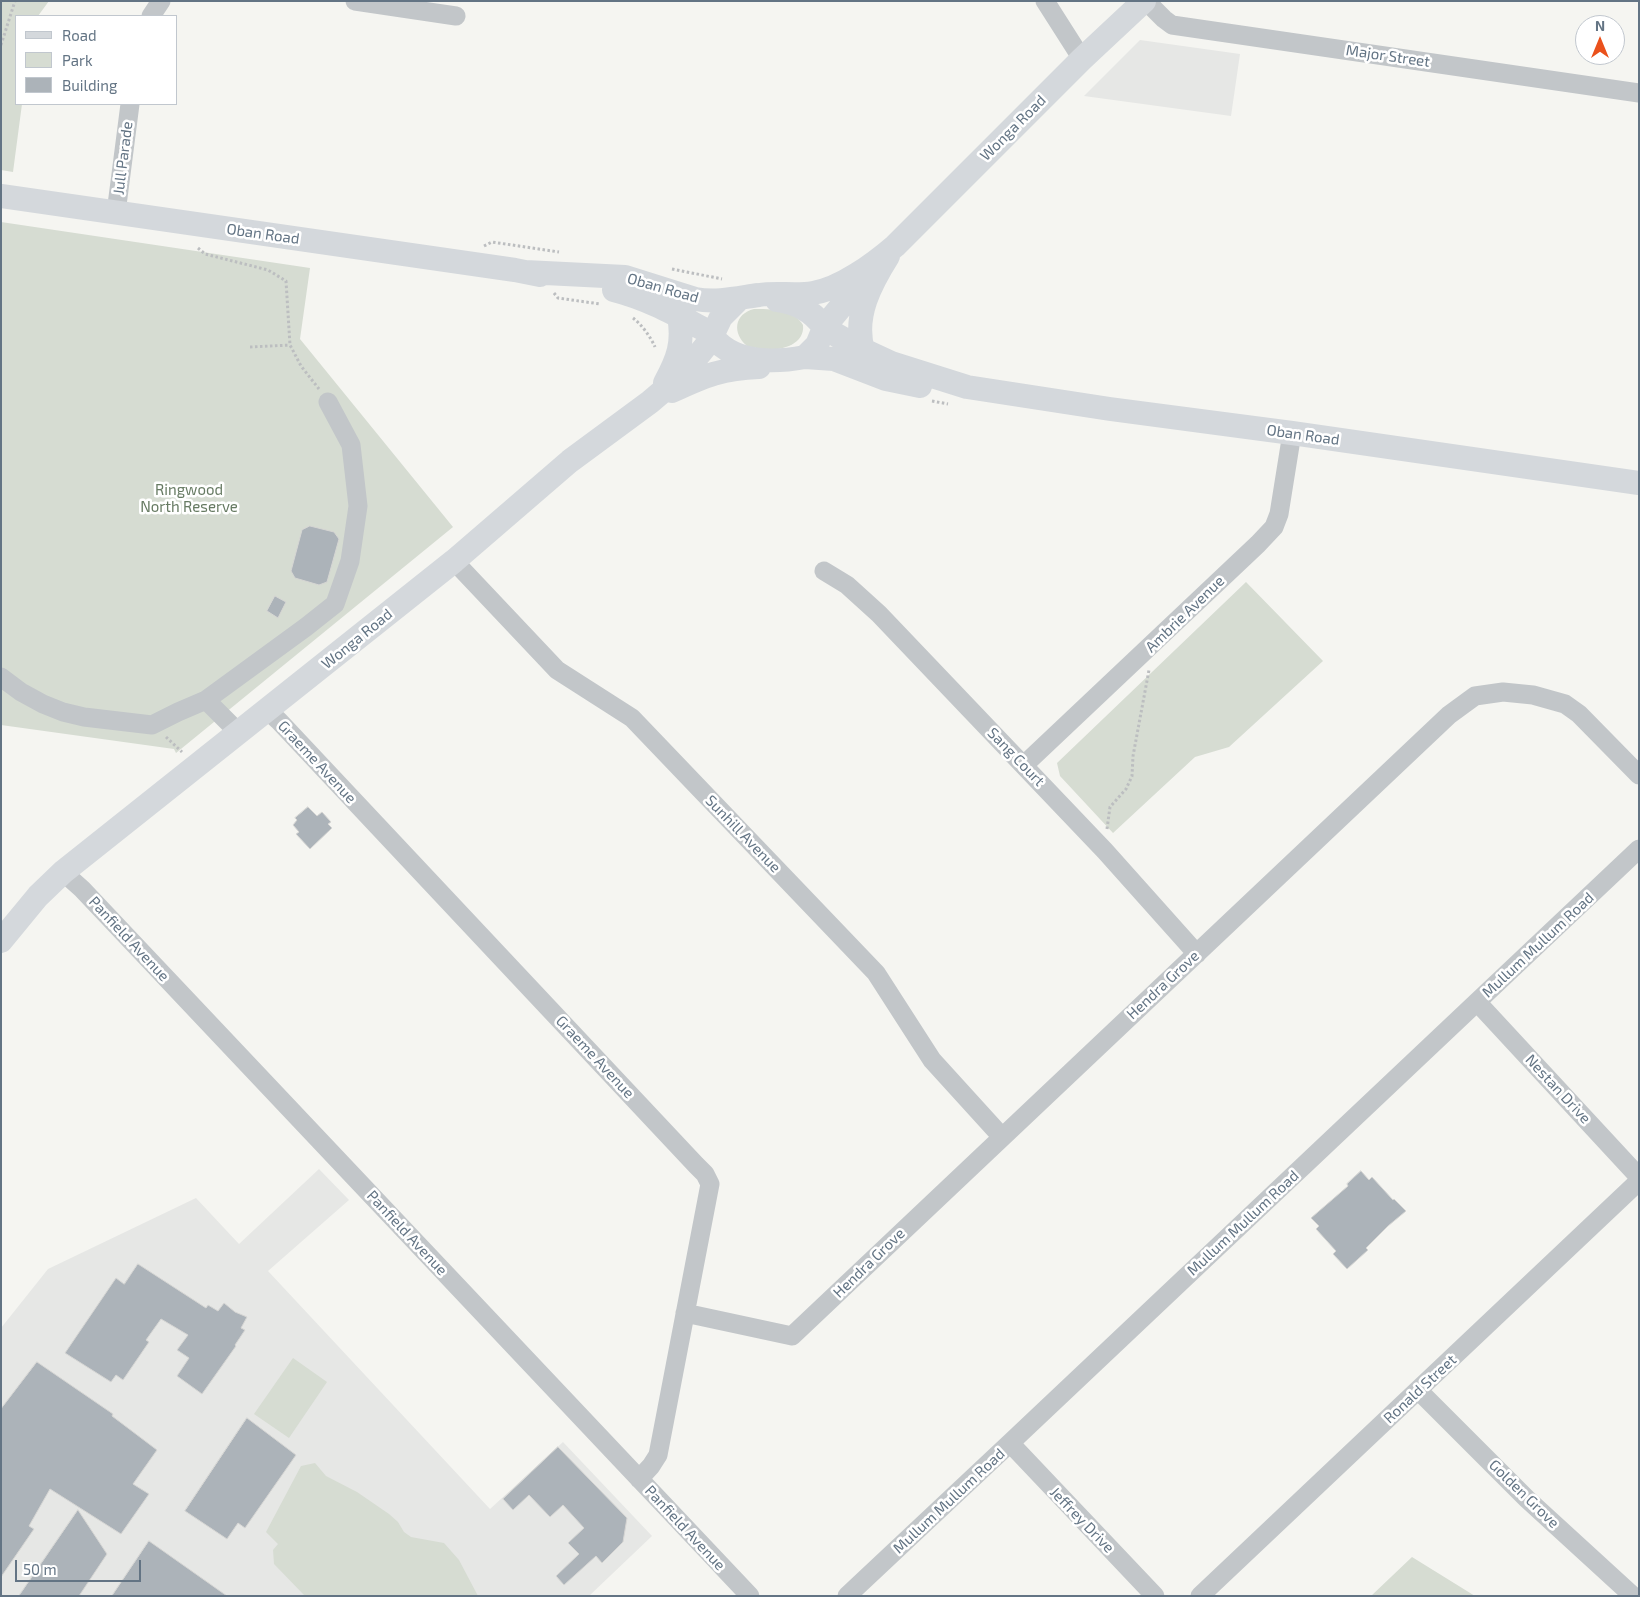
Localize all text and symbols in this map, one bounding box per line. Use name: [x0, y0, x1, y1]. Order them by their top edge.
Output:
legend: [15, 15, 178, 105]
north arrow: [1575, 15, 1625, 65]
text: N: [1595, 17, 1605, 34]
text: Road: [62, 26, 97, 44]
street label: Major Street: [1345, 41, 1431, 71]
text: Park: [62, 51, 93, 69]
text: Building: [62, 76, 117, 94]
street label: Wonga Road: [976, 91, 1050, 165]
street label: Jull Parade: [110, 120, 136, 196]
street label: Oban Road: [225, 220, 301, 248]
street label: Oban Road: [625, 269, 701, 307]
street label: Oban Road: [1265, 421, 1341, 449]
park label: Ringwood North Reserve: [140, 481, 238, 516]
street label: Ambrie Avenue: [1142, 572, 1228, 656]
street label: Wonga Road: [318, 605, 396, 673]
street label: Graeme Avenue: [274, 717, 360, 807]
street label: Sang Court: [984, 724, 1048, 790]
street label: Sunhill Avenue: [702, 792, 784, 876]
street label: Mullum Mullum Road: [1479, 889, 1597, 1001]
street label: Panfield Avenue: [85, 893, 173, 985]
street label: Hendra Grove: [1123, 947, 1203, 1023]
street label: Graeme Avenue: [552, 1012, 638, 1102]
street label: Nestan Drive: [1521, 1051, 1595, 1127]
street label: Mullum Mullum Road: [1184, 1167, 1302, 1279]
street label: Panfield Avenue: [363, 1187, 451, 1279]
street label: Hendra Grove: [829, 1224, 909, 1302]
street label: Ronald Street: [1380, 1351, 1460, 1427]
street label: Mullum Mullum Road: [890, 1445, 1008, 1557]
street label: Golden Grove: [1485, 1456, 1563, 1532]
street label: Panfield Avenue: [641, 1482, 729, 1574]
street label: Jeffrey Drive: [1046, 1483, 1118, 1557]
scale bar: [18, 1550, 144, 1582]
text: 50 m: [23, 1560, 57, 1578]

